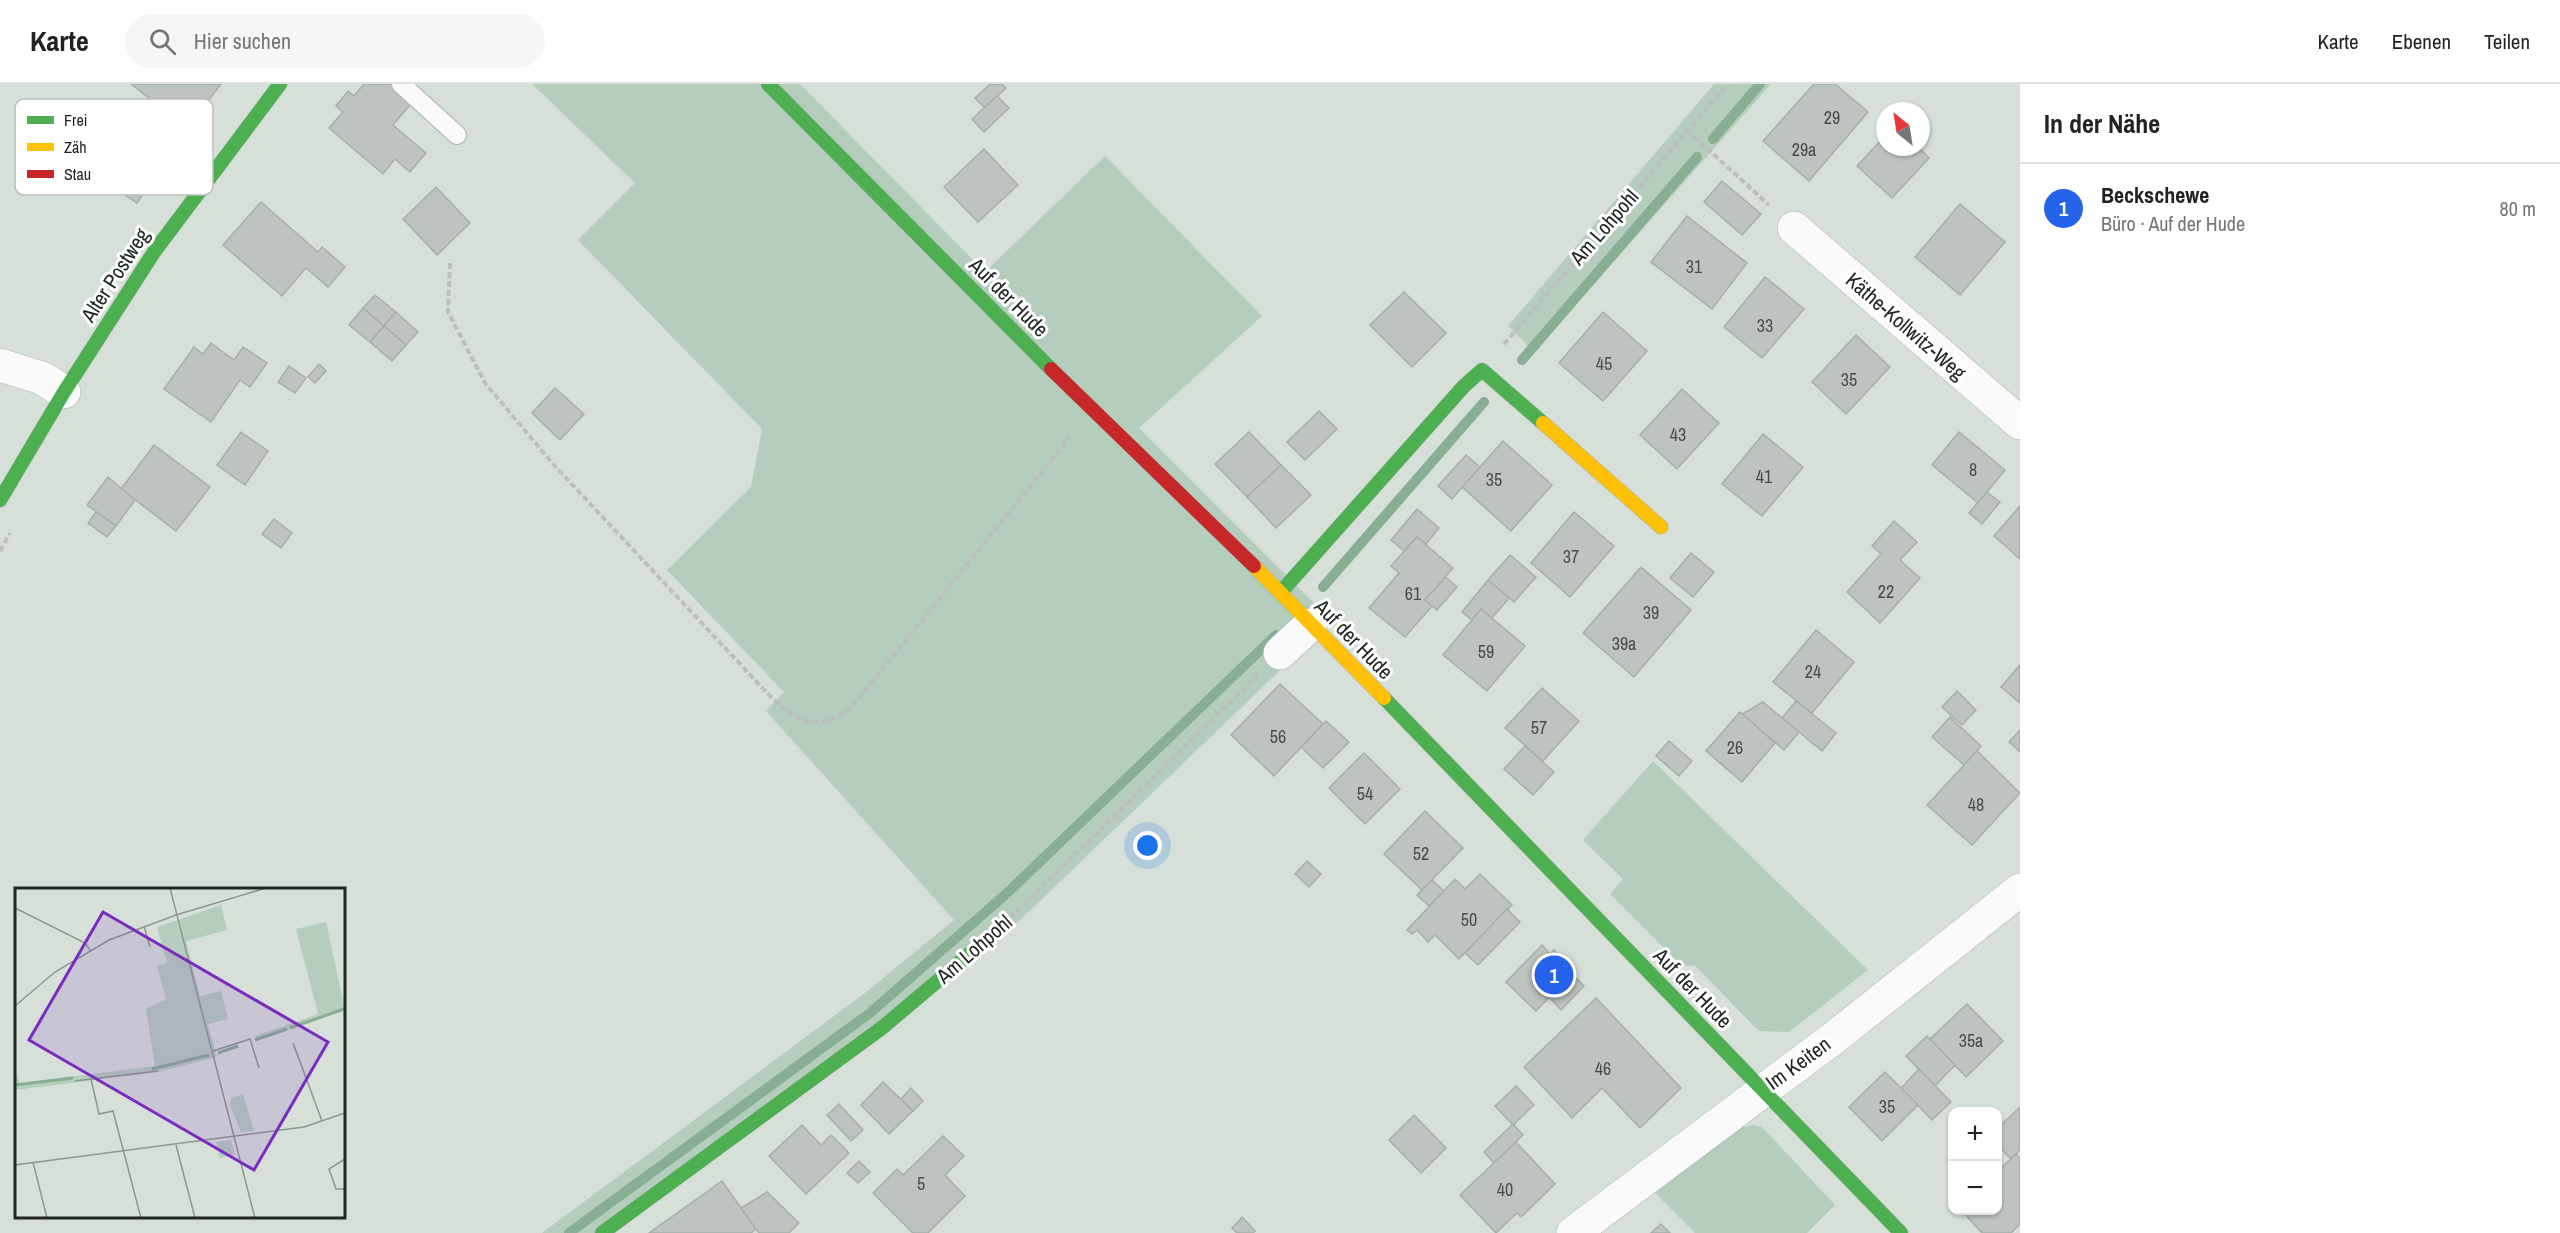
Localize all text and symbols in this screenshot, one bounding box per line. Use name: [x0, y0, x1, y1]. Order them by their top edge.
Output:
search box: [125, 14, 545, 68]
text: Karte: [30, 22, 89, 60]
icon: search: [146, 25, 179, 58]
text: Hier suchen: [194, 26, 291, 56]
text: Karte: [2318, 27, 2359, 56]
text: Ebenen: [2392, 27, 2451, 56]
text: Teilen: [2484, 27, 2530, 56]
legend: [15, 99, 213, 195]
north arrow: [1876, 102, 1930, 156]
house number: 29: [1824, 105, 1840, 130]
text: In der Nähe: [2044, 106, 2160, 141]
text: Frei: [64, 109, 87, 131]
text: Zäh: [64, 136, 87, 158]
house number: 29a: [1792, 137, 1816, 162]
text: Stau: [64, 163, 91, 185]
text: Beckschewe: [2101, 180, 2209, 210]
street label: Am Lohpohl: [1562, 183, 1645, 272]
text: 1: [2059, 195, 2068, 222]
text: 80 m: [2500, 195, 2536, 222]
text: Büro · Auf der Hude: [2101, 210, 2245, 237]
street label: Alter Postweg: [73, 222, 156, 328]
street label: Auf der Hude: [962, 250, 1055, 343]
house number: 31: [1686, 254, 1703, 279]
street label: Käthe-Kollwitz-Weg: [1840, 266, 1973, 387]
house number: 33: [1757, 313, 1773, 338]
house number: 45: [1596, 351, 1612, 376]
house number: 35: [1841, 367, 1857, 392]
house number: 43: [1670, 422, 1686, 447]
house number: 8: [1969, 457, 1977, 482]
house number: 41: [1756, 464, 1773, 489]
house number: 35: [1486, 467, 1502, 492]
house number: 37: [1563, 544, 1579, 569]
house number: 22: [1878, 579, 1894, 604]
house number: 61: [1405, 581, 1422, 606]
street label: Auf der Hude: [1308, 592, 1400, 686]
house number: 39: [1643, 600, 1659, 625]
house number: 39a: [1612, 631, 1636, 656]
house number: 59: [1478, 639, 1494, 664]
house number: 24: [1805, 659, 1821, 684]
house number: 57: [1531, 715, 1547, 740]
house number: 56: [1270, 724, 1286, 749]
house number: 26: [1727, 735, 1743, 760]
house number: 54: [1357, 781, 1373, 806]
house number: 48: [1968, 792, 1984, 817]
your location: [1133, 831, 1162, 860]
house number: 52: [1413, 841, 1429, 866]
inset map: [15, 888, 345, 1218]
house number: 50: [1461, 907, 1477, 932]
street label: Am Lohpohl: [929, 908, 1018, 991]
street label: Auf der Hude: [1647, 941, 1739, 1035]
pin: 1: [1534, 952, 1574, 998]
house number: 35a: [1959, 1028, 1983, 1053]
street label: Im Keiten: [1760, 1030, 1836, 1096]
house number: 46: [1595, 1056, 1611, 1081]
house number: 35: [1879, 1094, 1895, 1119]
map controls: [1948, 1107, 2002, 1215]
button: +: [1948, 1107, 2002, 1161]
button: −: [1948, 1161, 2002, 1215]
house number: 5: [917, 1171, 925, 1196]
house number: 40: [1497, 1177, 1513, 1202]

